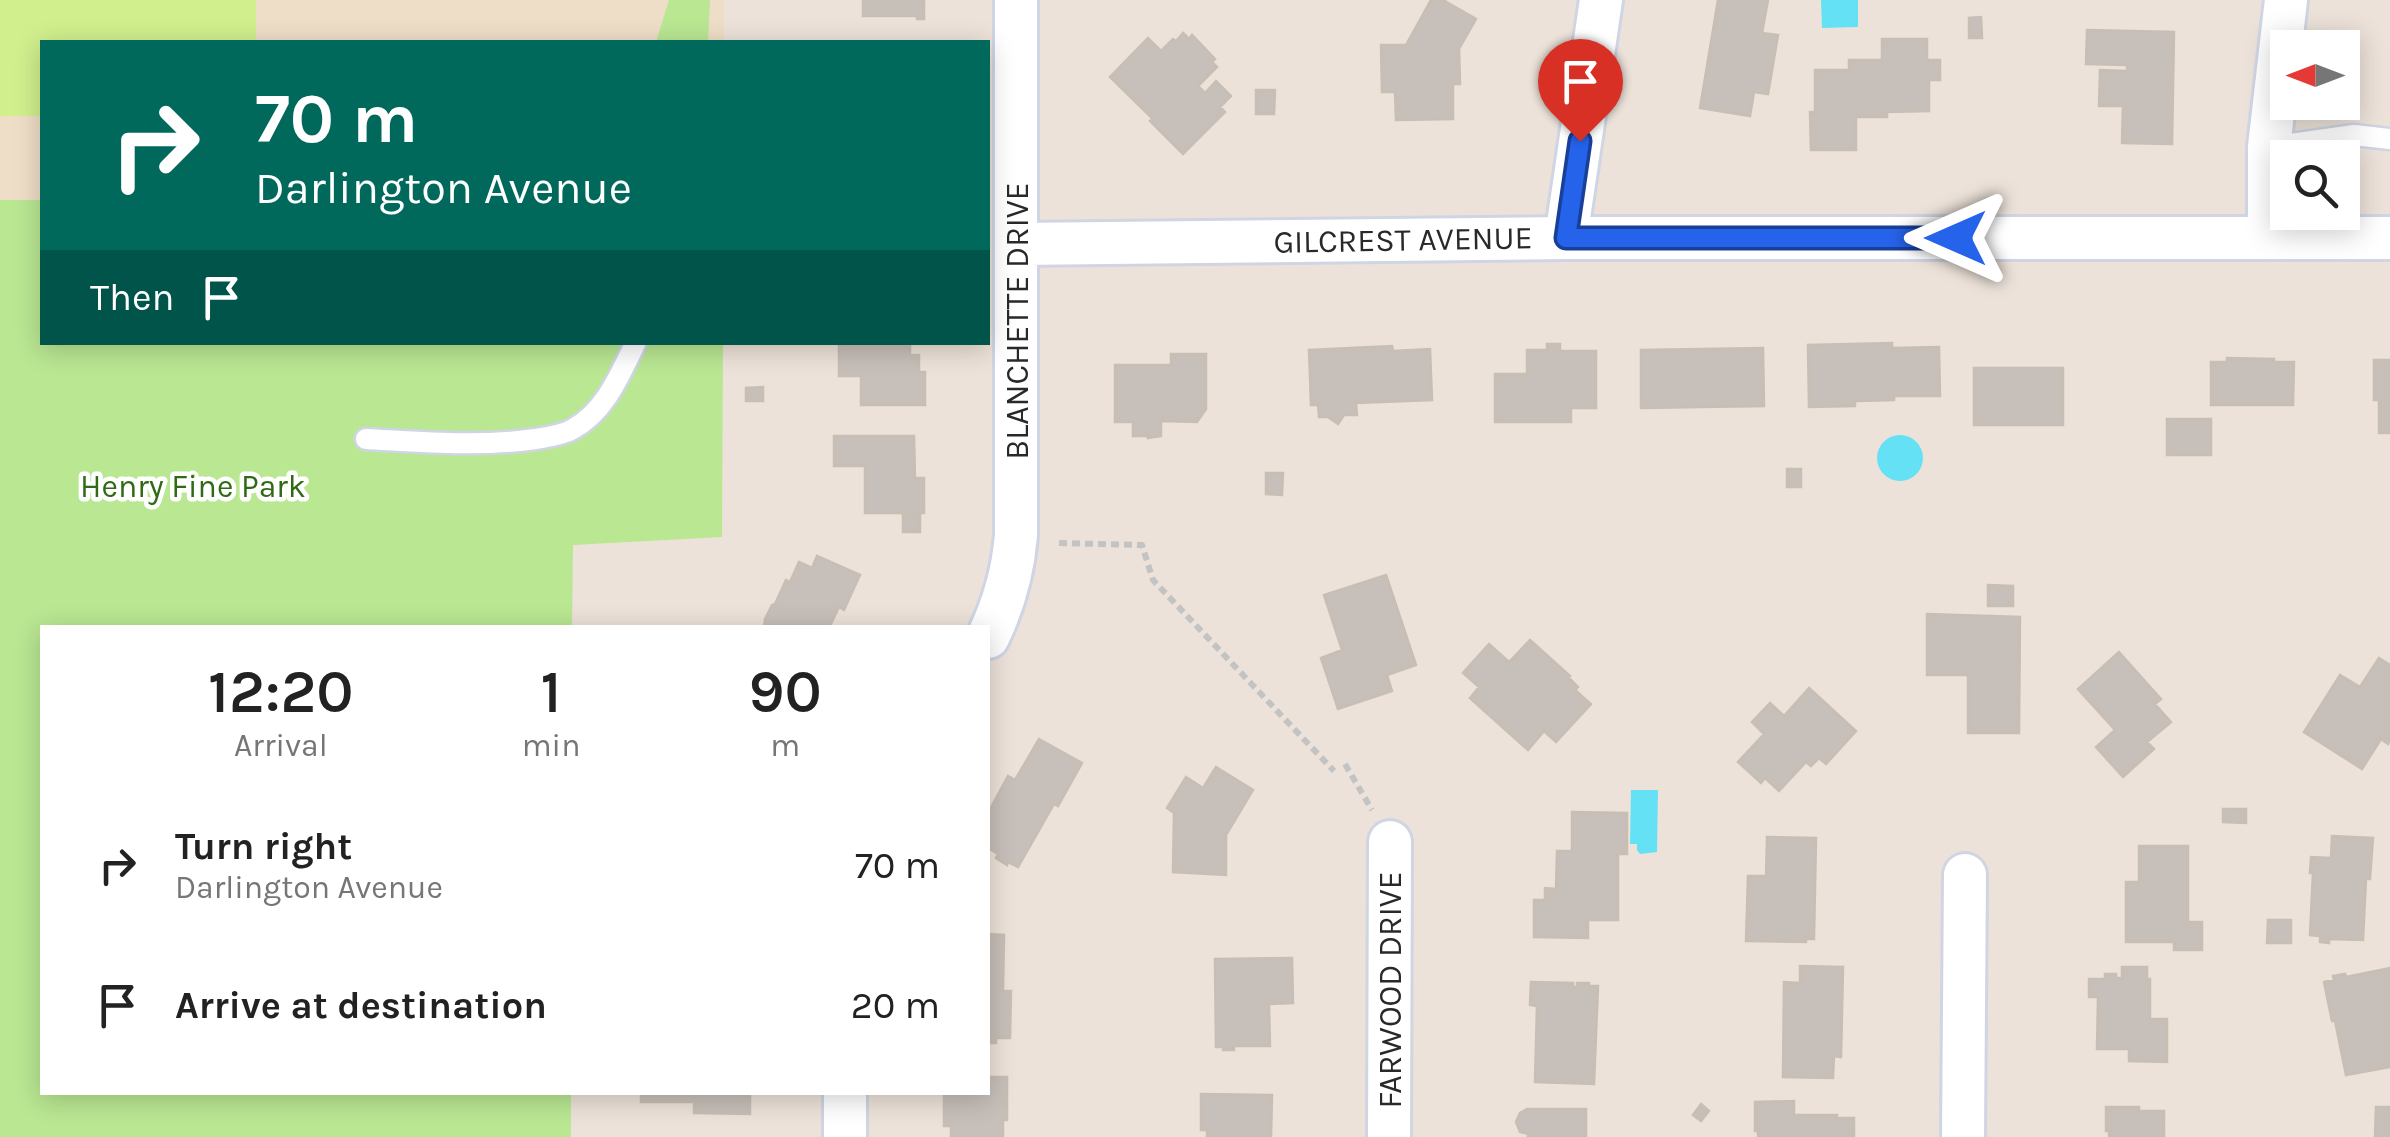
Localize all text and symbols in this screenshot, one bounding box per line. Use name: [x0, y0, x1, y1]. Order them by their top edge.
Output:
north arrow: [2270, 30, 2360, 120]
map controls: [2270, 30, 2360, 230]
pin: [1538, 39, 1623, 142]
icon: arrive: [1553, 54, 1608, 109]
text: 70 m: [255, 78, 418, 160]
icon: right: [90, 80, 220, 210]
button: search: [2270, 140, 2360, 230]
text: Darlington Avenue: [255, 162, 632, 214]
street label: BLANCHETTE DRIVE: [999, 182, 1036, 460]
position arrow: [1904, 186, 2008, 290]
street label: GILCREST AVENUE: [1273, 219, 1533, 261]
icon: arrive: [194, 270, 249, 325]
text: Then: [90, 275, 174, 320]
park label: Henry Fine Park: [80, 468, 306, 505]
text: 12:20: [208, 657, 354, 727]
text: 1: [541, 657, 562, 727]
text: 90: [749, 657, 822, 727]
text: Arrival: [234, 727, 328, 764]
text: min: [522, 727, 580, 764]
text: m: [770, 727, 800, 764]
text: Turn right: [175, 824, 352, 869]
icon: right: [90, 838, 145, 893]
text: 70 m: [855, 843, 940, 888]
text: Darlington Avenue: [175, 869, 443, 906]
street label: FARWOOD DRIVE: [1372, 871, 1409, 1109]
icon: arrive: [90, 978, 145, 1033]
text: Arrive at destination: [175, 983, 547, 1028]
text: 20 m: [851, 983, 940, 1028]

